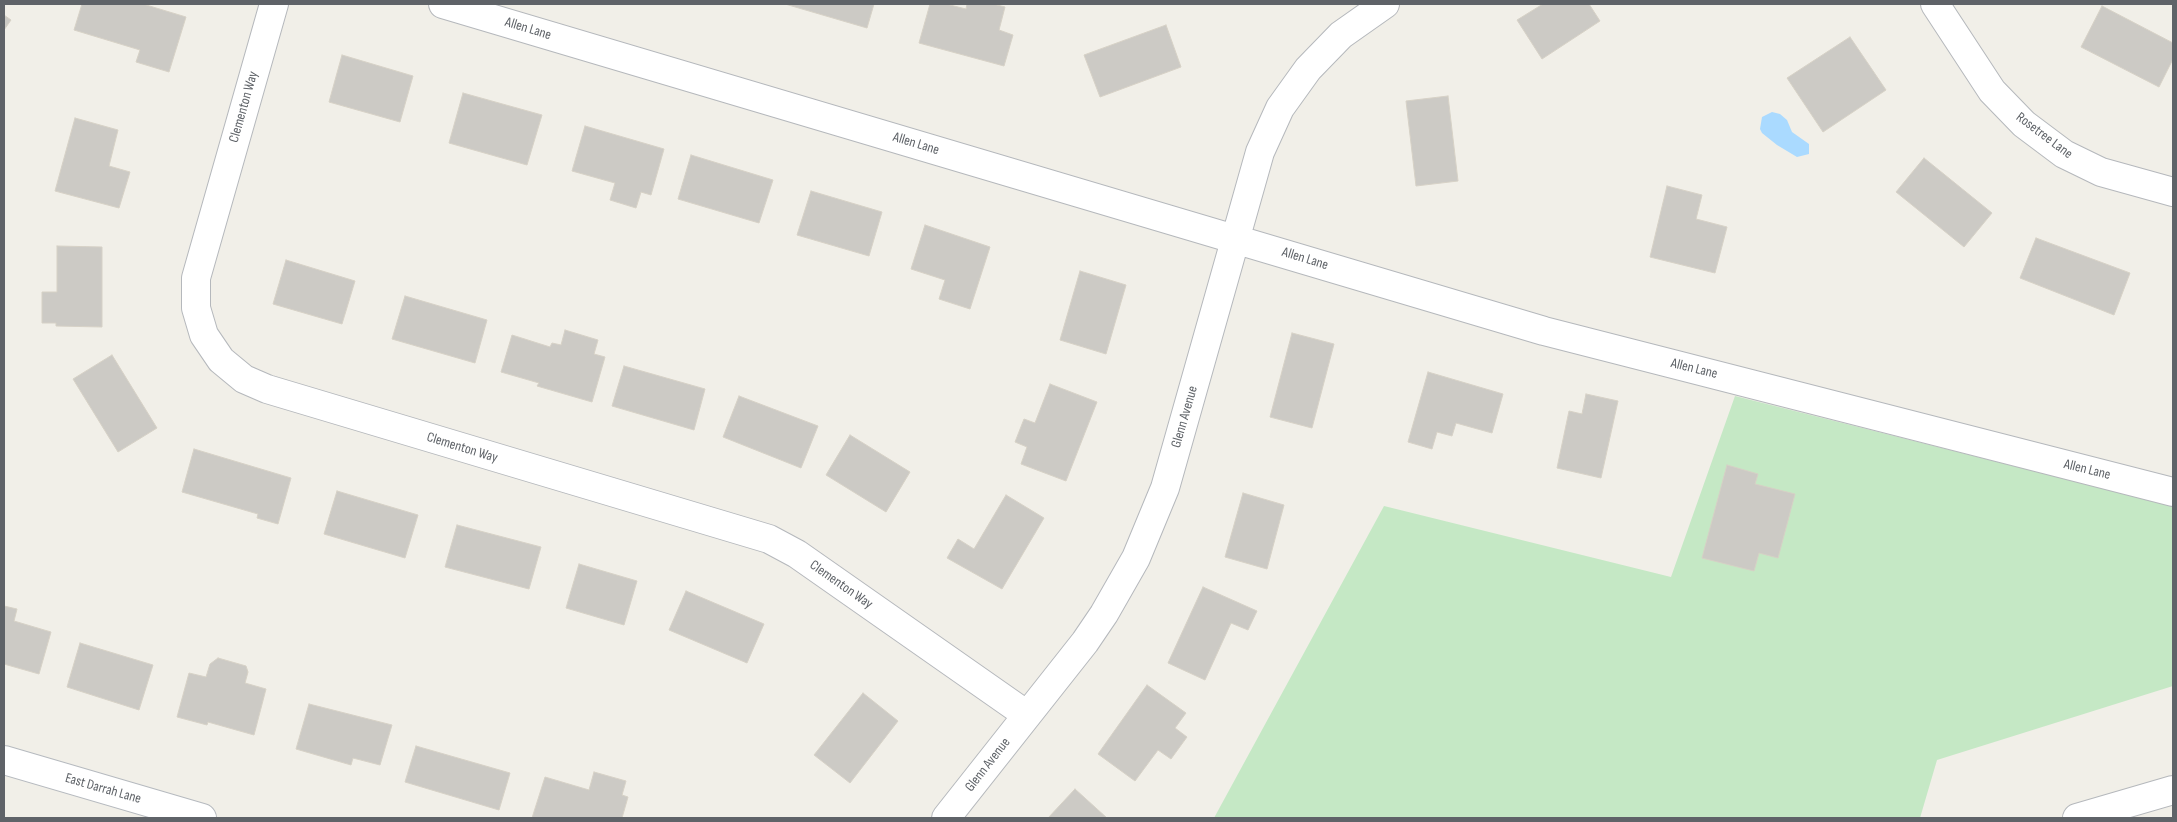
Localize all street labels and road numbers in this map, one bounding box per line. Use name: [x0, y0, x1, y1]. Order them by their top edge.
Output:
street label: Allen Lane: [503, 14, 553, 44]
street label: Clementon Way: [226, 69, 262, 145]
street label: Rosetree Lane: [2012, 109, 2076, 163]
street label: Allen Lane: [891, 129, 941, 159]
street label: Allen Lane: [1280, 244, 1330, 274]
street label: Allen Lane: [1669, 355, 1719, 383]
street label: Glenn Avenue: [1168, 384, 1202, 450]
street label: Clementon Way: [424, 429, 500, 467]
street label: Allen Lane: [2062, 456, 2112, 484]
street label: Clementon Way: [806, 557, 876, 613]
street label: Glenn Avenue: [962, 735, 1014, 795]
street label: East Darrah Lane: [63, 770, 143, 808]

